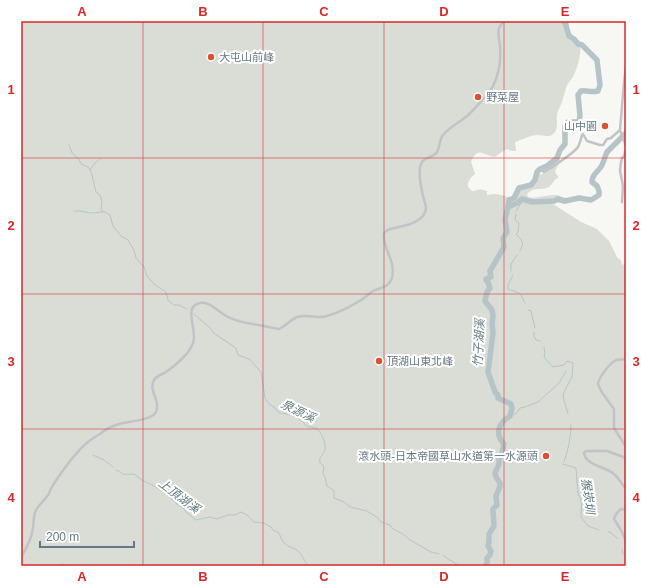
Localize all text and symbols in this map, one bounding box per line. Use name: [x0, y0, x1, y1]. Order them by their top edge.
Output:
text: A: [77, 4, 87, 19]
text: B: [198, 4, 208, 19]
text: C: [319, 4, 329, 19]
text: D: [439, 4, 449, 19]
text: E: [561, 4, 570, 19]
place label: 大屯山前峰: [219, 51, 274, 63]
marker: 大屯山前峰: [206, 52, 216, 62]
text: 1: [7, 82, 15, 97]
text: 1: [632, 82, 640, 97]
place label: 野菜屋: [486, 91, 519, 103]
marker: 野菜屋: [473, 92, 483, 102]
place label: 山中園: [564, 120, 597, 132]
marker: 山中園: [600, 121, 610, 131]
text: 2: [7, 218, 15, 233]
text: 2: [632, 218, 640, 233]
water label: 竹子湖溪: [471, 317, 487, 367]
text: 3: [7, 354, 15, 369]
text: 3: [632, 354, 640, 369]
place label: 頂湖山東北峰: [387, 355, 453, 367]
marker: 頂湖山東北峰: [374, 356, 384, 366]
water label: 泉源溪: [279, 397, 319, 426]
place label: 滾水頭-日本帝國草山水道第一水源頭: [358, 450, 538, 462]
marker: 滾水頭-日本帝國草山水道第一水源頭: [541, 451, 551, 461]
water label: 上頂湖溪: [156, 476, 204, 517]
water label: 猴崁圳: [579, 477, 598, 517]
text: 4: [7, 490, 15, 505]
text: 4: [632, 490, 640, 505]
scale bar: [40, 523, 134, 549]
text: 200 m: [46, 530, 79, 544]
text: A: [77, 569, 87, 584]
text: B: [198, 569, 208, 584]
text: C: [319, 569, 329, 584]
text: D: [439, 569, 449, 584]
text: E: [561, 569, 570, 584]

